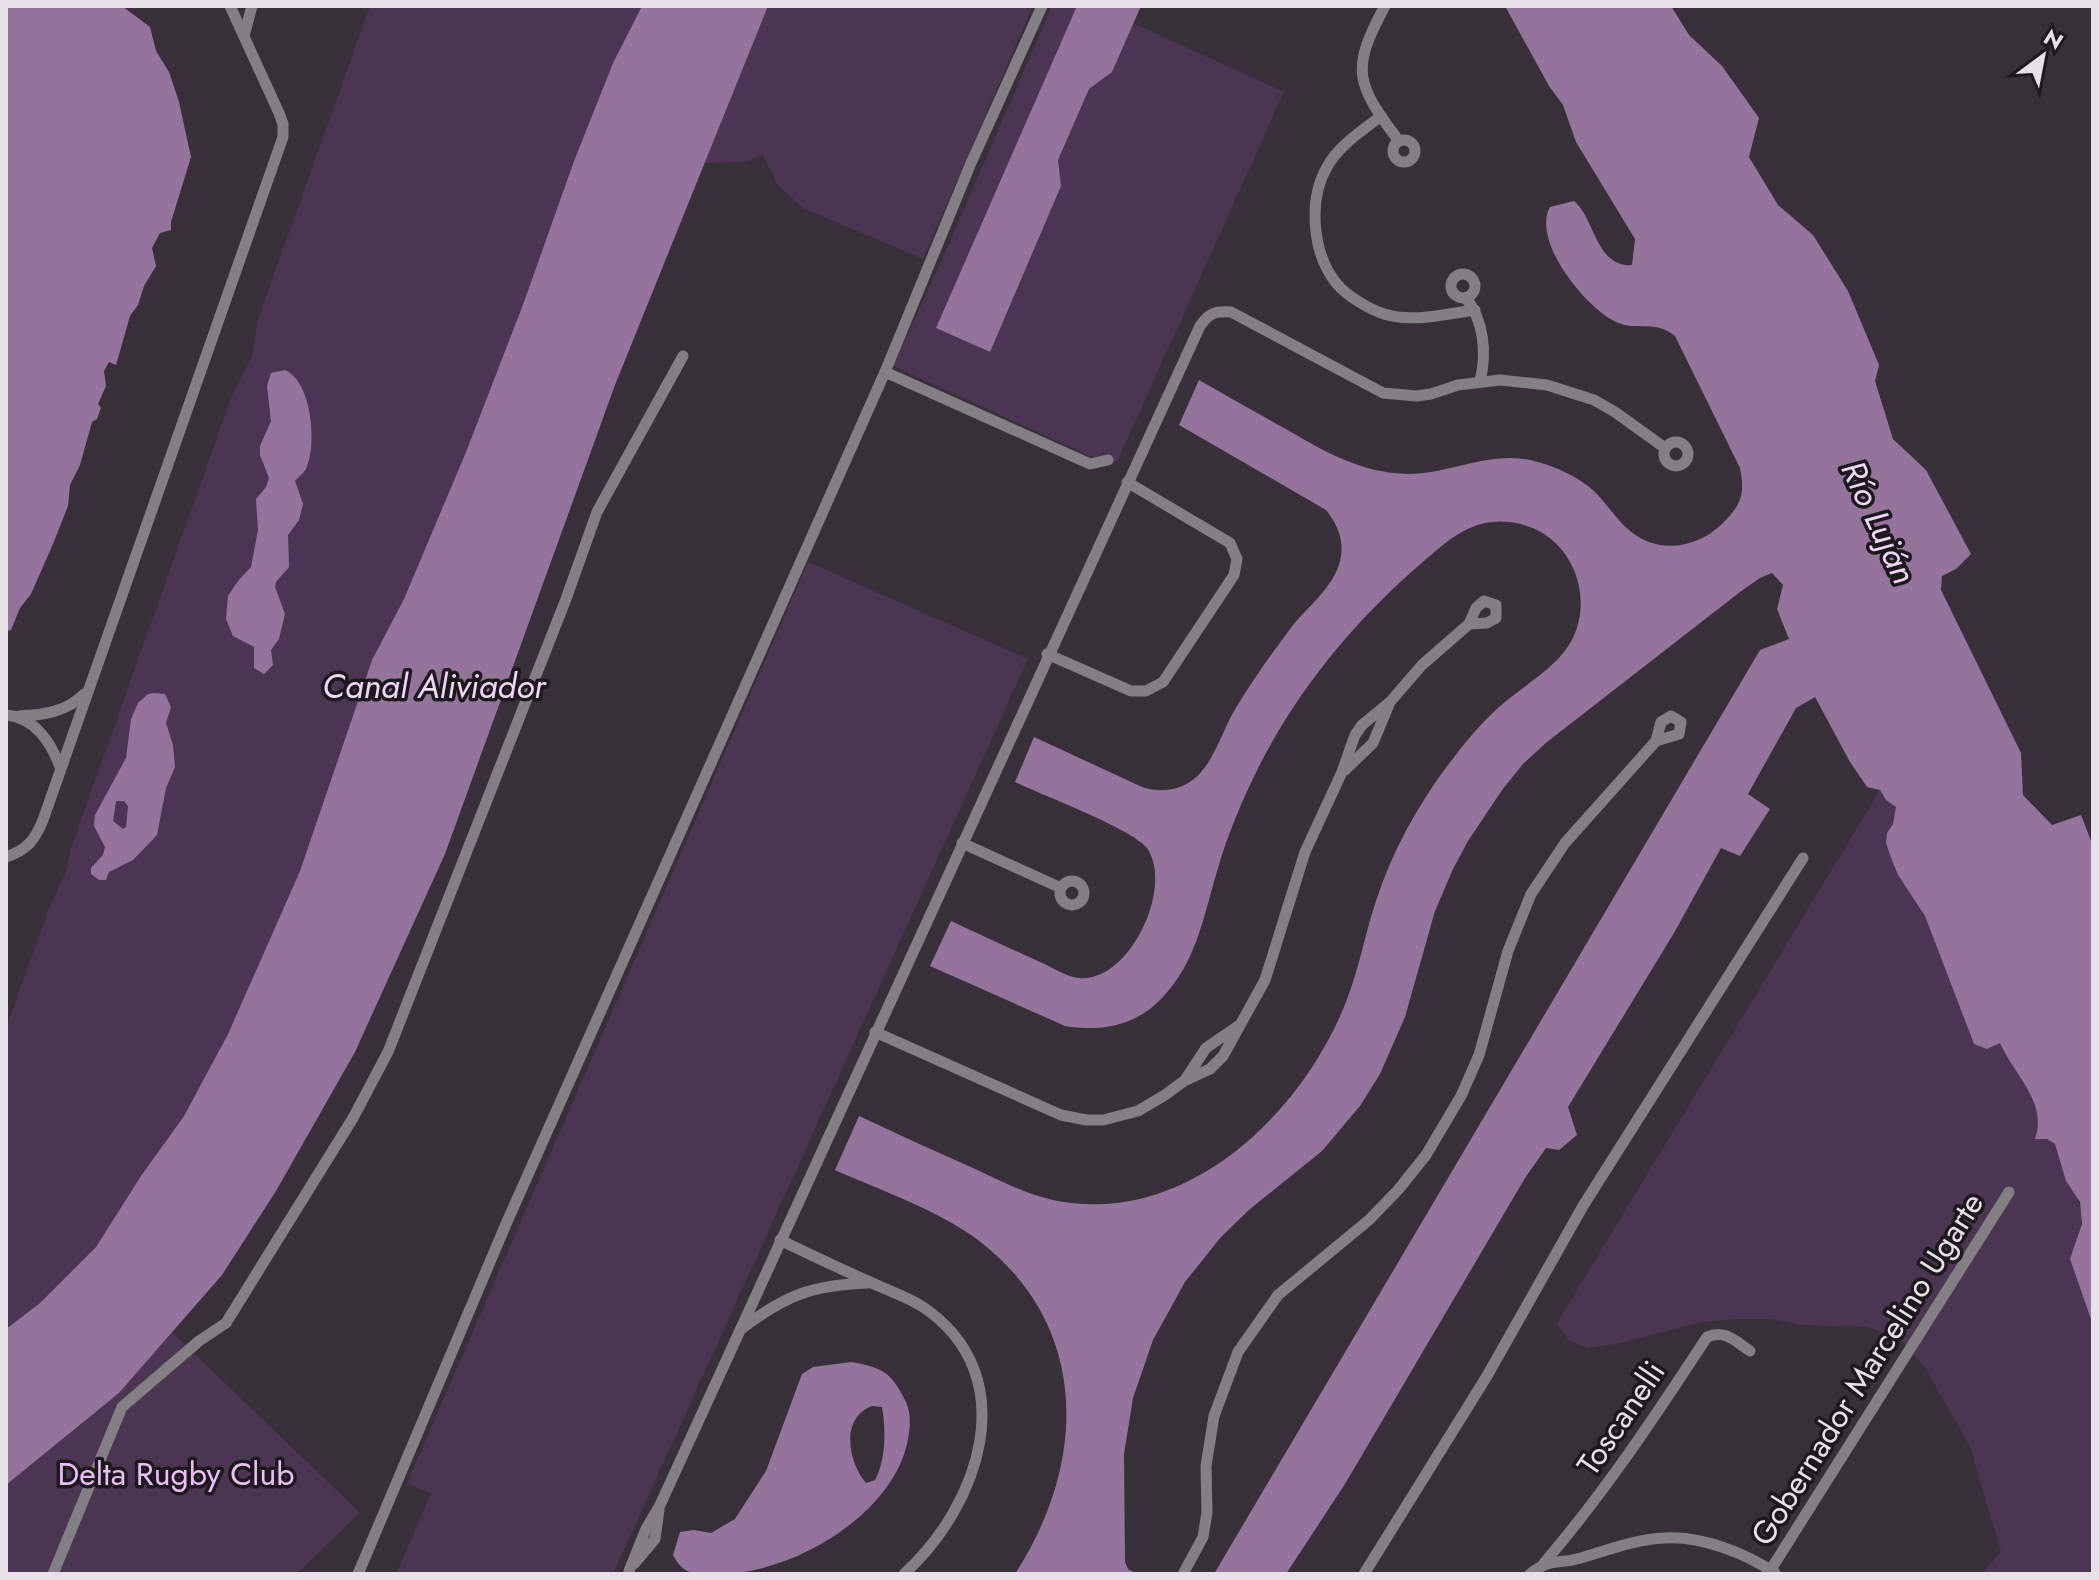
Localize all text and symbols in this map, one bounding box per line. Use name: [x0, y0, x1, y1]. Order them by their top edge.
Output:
north arrow: [2003, 16, 2083, 96]
text: N: [2038, 21, 2069, 57]
water label: Río Luján: [1829, 452, 1928, 592]
water label: Canal Aliviador: [322, 662, 547, 711]
street label: Gobernador Marcelino Ugarte: [1739, 1184, 1995, 1554]
street label: Toscanelli: [1566, 1352, 1676, 1484]
park label: Delta Rugby Club: [58, 1451, 295, 1497]

